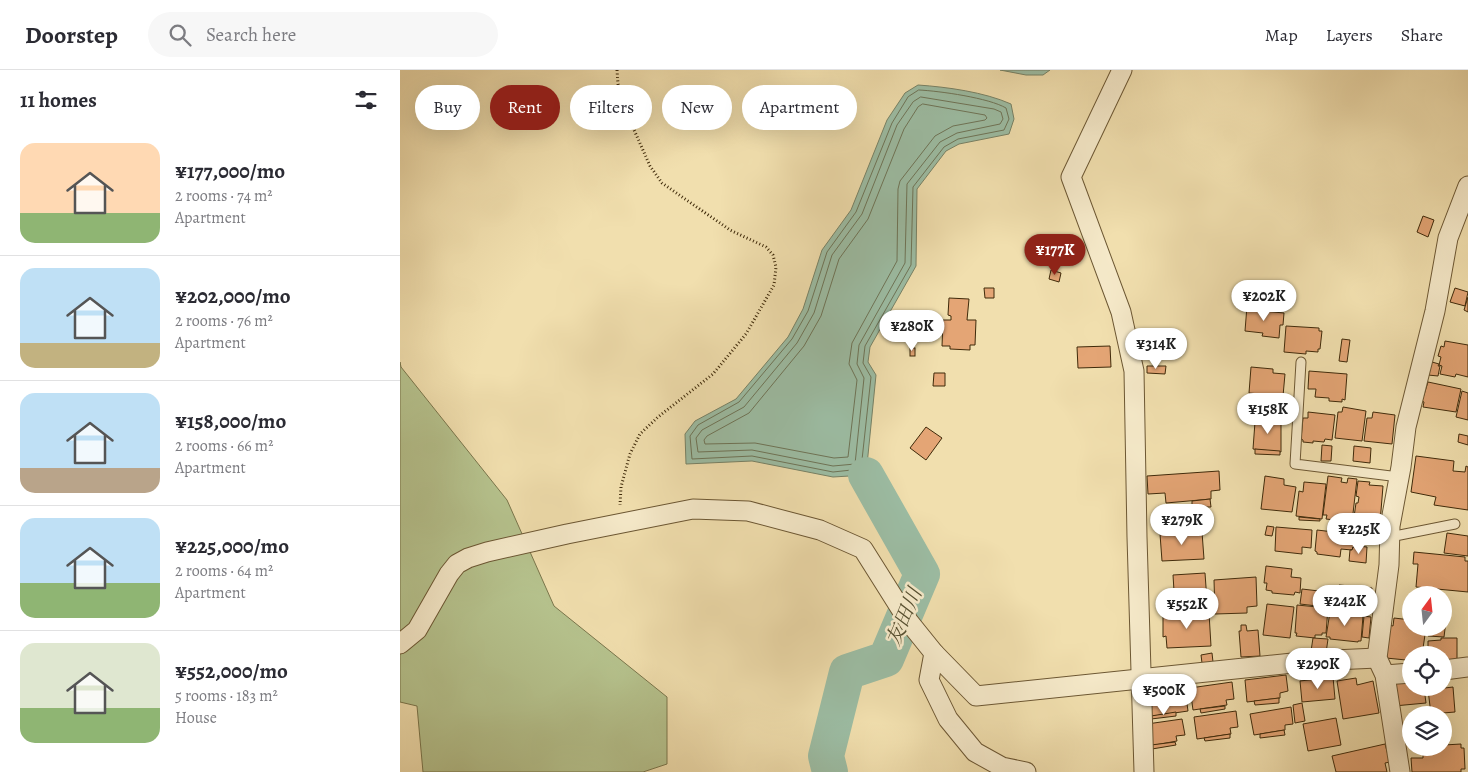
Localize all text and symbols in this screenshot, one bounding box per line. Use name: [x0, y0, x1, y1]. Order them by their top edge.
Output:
search box: [148, 12, 498, 57]
text: Doorstep: [25, 19, 118, 51]
icon: search: [166, 21, 194, 49]
text: Search here: [206, 22, 296, 48]
text: Map: [1265, 23, 1298, 47]
text: Layers: [1326, 23, 1373, 47]
text: Share: [1401, 23, 1443, 47]
chip: Buy: [415, 85, 480, 130]
chip: Rent: [490, 85, 560, 130]
chip: Filters: [570, 85, 652, 130]
chip: New: [662, 85, 732, 130]
chip: Apartment: [742, 85, 857, 130]
text: 11 homes: [20, 86, 97, 114]
icon: filters: [352, 86, 380, 114]
text: ¥177,000/mo: [175, 157, 285, 185]
icon: home: [60, 163, 120, 223]
text: 2 rooms · 74 m²: [175, 185, 273, 207]
text: Apartment: [175, 207, 246, 229]
pin: ¥177K: [1020, 234, 1090, 276]
text: ¥177K: [1035, 239, 1075, 261]
pin: ¥202K: [1229, 280, 1299, 322]
text: ¥202,000/mo: [175, 282, 291, 310]
text: ¥202K: [1242, 285, 1286, 307]
icon: home: [60, 288, 120, 348]
text: 2 rooms · 76 m²: [175, 310, 273, 332]
pin: ¥280K: [877, 310, 947, 352]
text: ¥280K: [890, 315, 934, 337]
pin: ¥314K: [1121, 328, 1191, 370]
text: Apartment: [175, 332, 246, 354]
text: ¥314K: [1136, 333, 1176, 355]
pin: ¥158K: [1233, 392, 1303, 435]
text: ¥158K: [1248, 398, 1288, 420]
text: ¥158,000/mo: [175, 407, 286, 435]
icon: home: [60, 413, 120, 473]
text: 2 rooms · 66 m²: [175, 435, 273, 457]
text: Apartment: [175, 457, 246, 479]
pin: ¥279K: [1147, 504, 1217, 546]
text: ¥279K: [1161, 509, 1203, 531]
pin: ¥225K: [1324, 512, 1394, 555]
text: ¥225K: [1338, 518, 1380, 540]
text: ¥225,000/mo: [175, 532, 289, 560]
icon: home: [60, 538, 120, 598]
text: 2 rooms · 64 m²: [175, 560, 273, 582]
text: Apartment: [175, 582, 246, 604]
water label: 友田川: [880, 582, 929, 650]
pin: ¥242K: [1310, 584, 1380, 627]
north arrow: [1402, 586, 1452, 636]
map controls: [1402, 586, 1452, 756]
pin: ¥552K: [1152, 588, 1222, 630]
text: ¥242K: [1324, 590, 1366, 612]
text: ¥552K: [1166, 593, 1208, 615]
button: locate: [1402, 646, 1452, 696]
pin: ¥290K: [1283, 648, 1353, 690]
text: ¥290K: [1297, 653, 1339, 675]
text: ¥552,000/mo: [175, 657, 288, 685]
icon: home: [60, 663, 120, 723]
pin: ¥500K: [1129, 674, 1199, 716]
text: ¥500K: [1143, 679, 1185, 701]
text: 5 rooms · 183 m²: [175, 685, 278, 707]
button: layers: [1402, 706, 1452, 756]
text: House: [175, 707, 217, 729]

